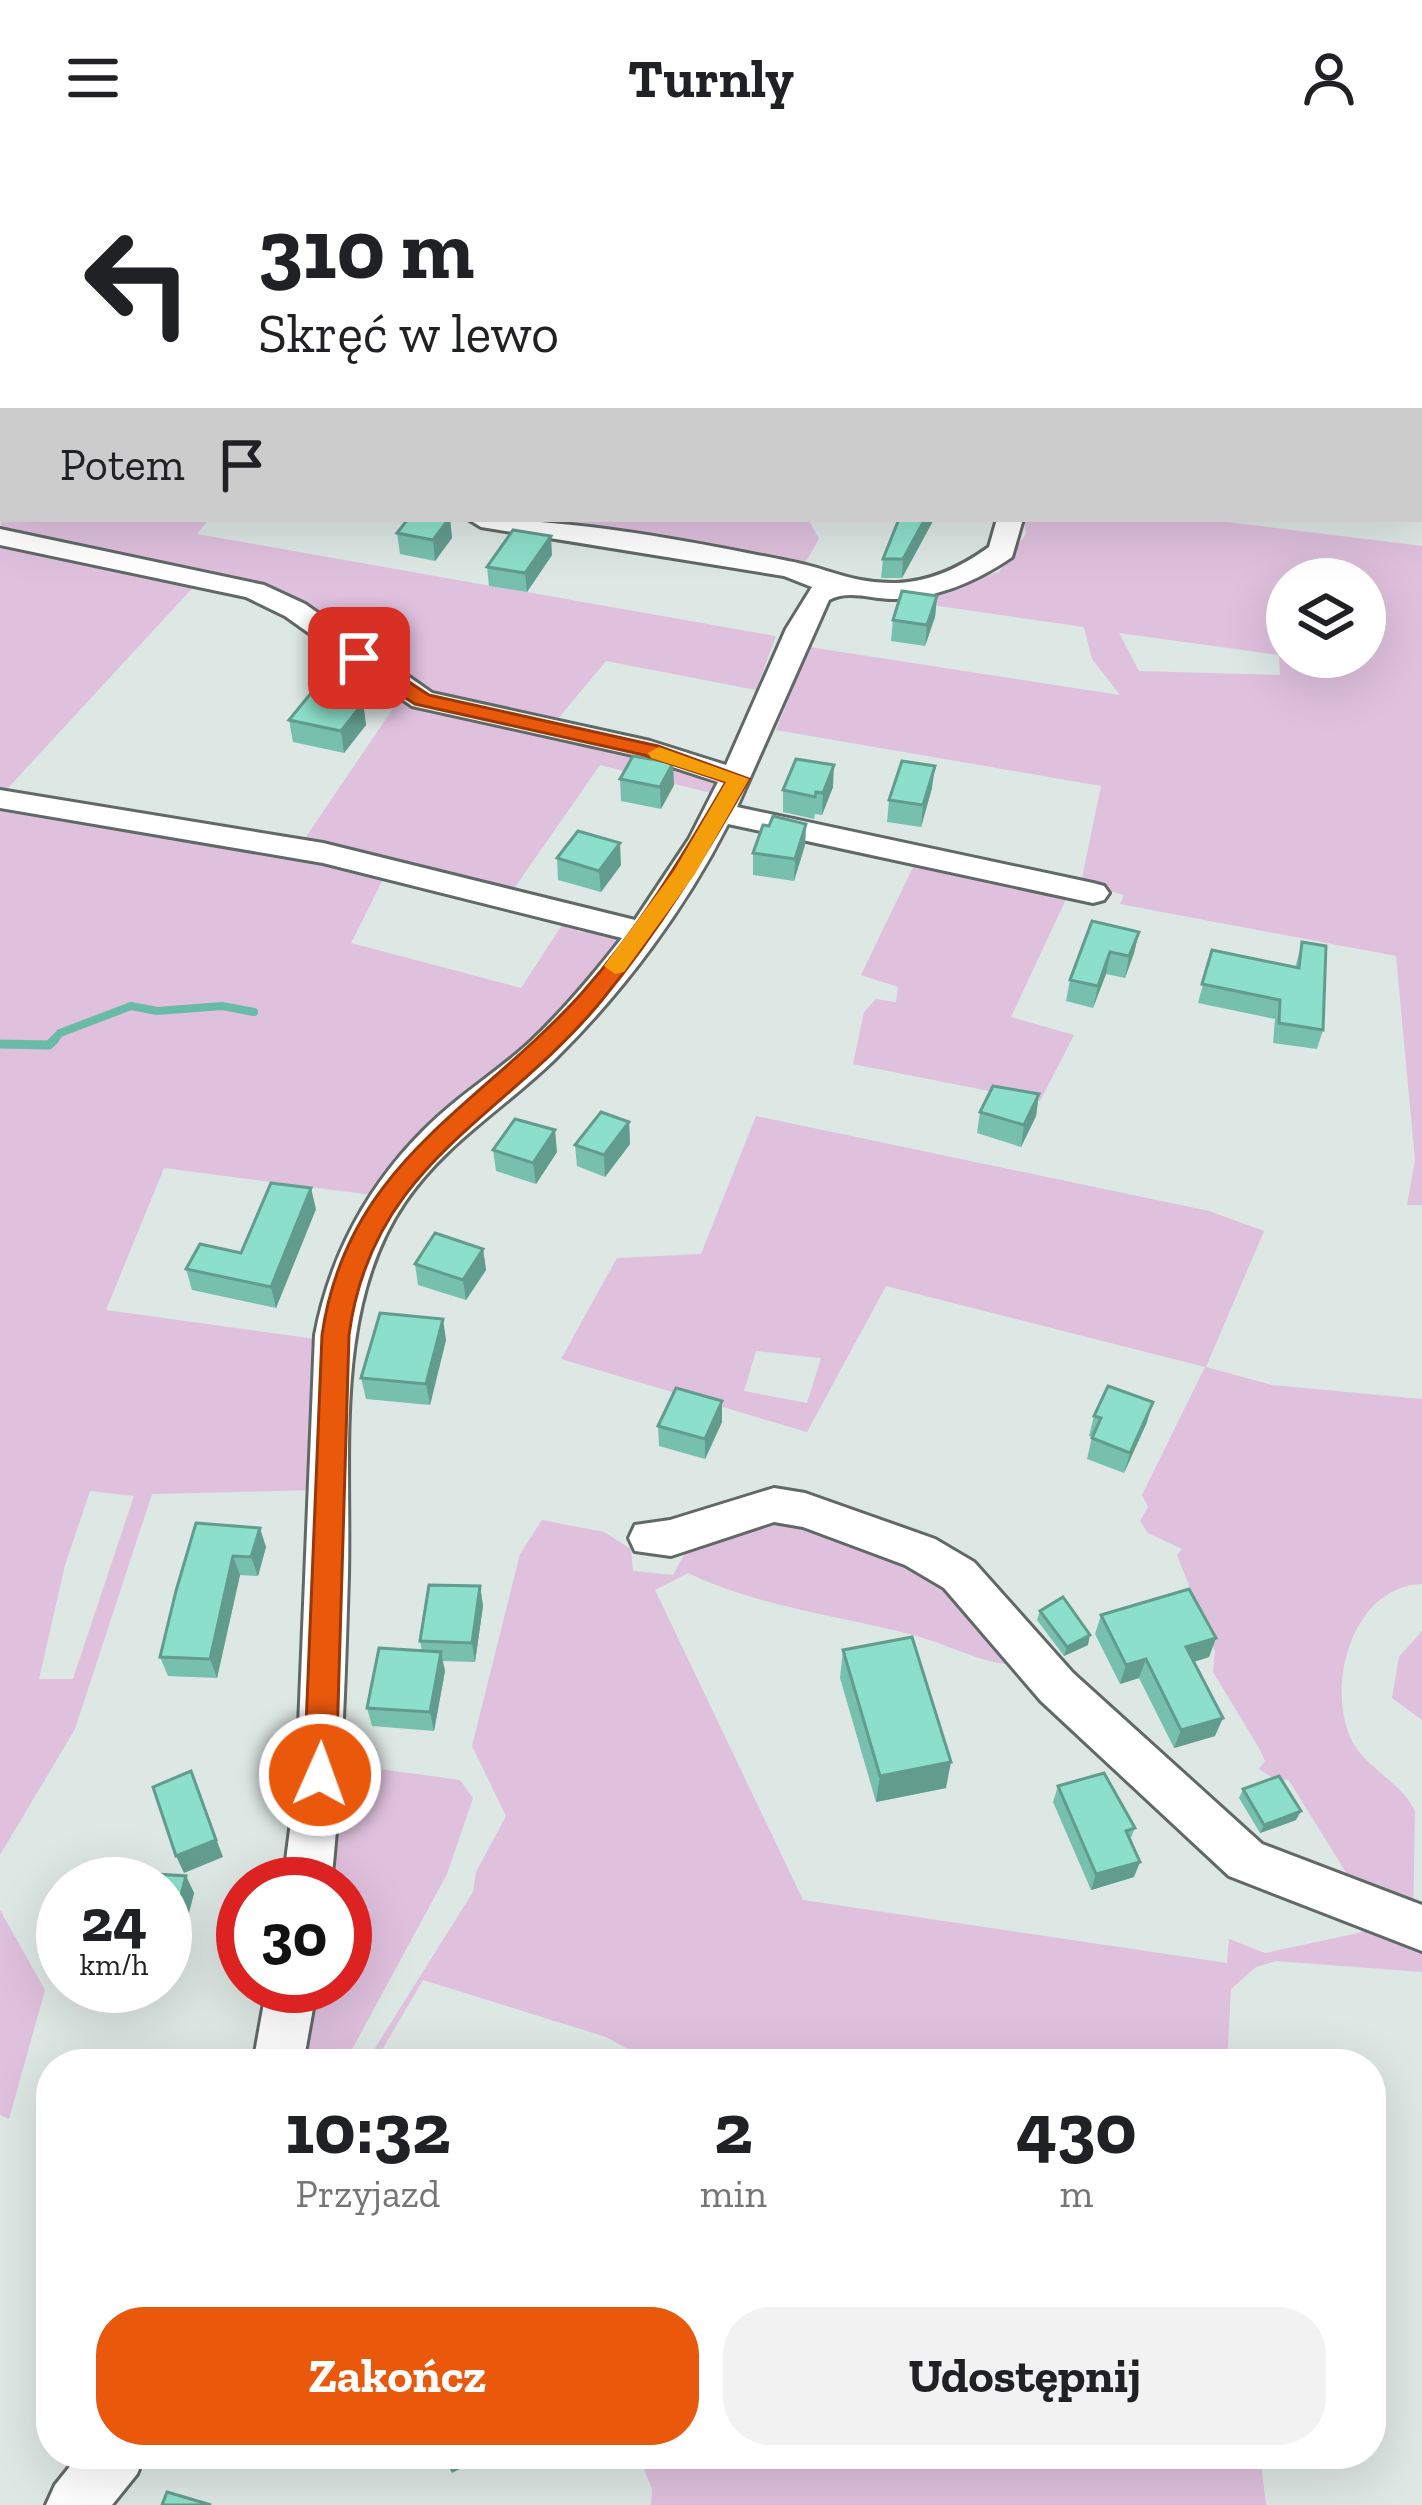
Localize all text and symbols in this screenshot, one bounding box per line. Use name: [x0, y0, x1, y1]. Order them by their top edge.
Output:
icon: menu: [60, 45, 126, 111]
icon: person: [1296, 45, 1362, 111]
text: Turnly: [628, 46, 794, 111]
text: 310 m: [258, 199, 474, 300]
icon: left: [60, 204, 216, 360]
text: Skręć w lewo: [258, 301, 559, 366]
icon: arrive: [209, 432, 275, 498]
text: Potem: [60, 438, 185, 492]
map controls: [1266, 558, 1386, 678]
button: layers: [1266, 558, 1386, 678]
pin: [308, 607, 410, 709]
icon: arrive: [326, 625, 392, 691]
position arrow: [257, 1712, 383, 1838]
speed limit sign: 30: [216, 1857, 372, 2013]
text: 24: [81, 1884, 147, 1956]
text: km/h: [80, 1947, 148, 1983]
text: 10:32: [285, 2085, 451, 2171]
text: 2: [714, 2085, 753, 2171]
text: 430: [1016, 2085, 1137, 2171]
text: Przyjazd: [296, 2170, 440, 2217]
text: min: [700, 2170, 767, 2217]
text: m: [1060, 2170, 1093, 2217]
button: Zakończ: [96, 2307, 699, 2445]
button: Udostępnij: [723, 2307, 1326, 2445]

